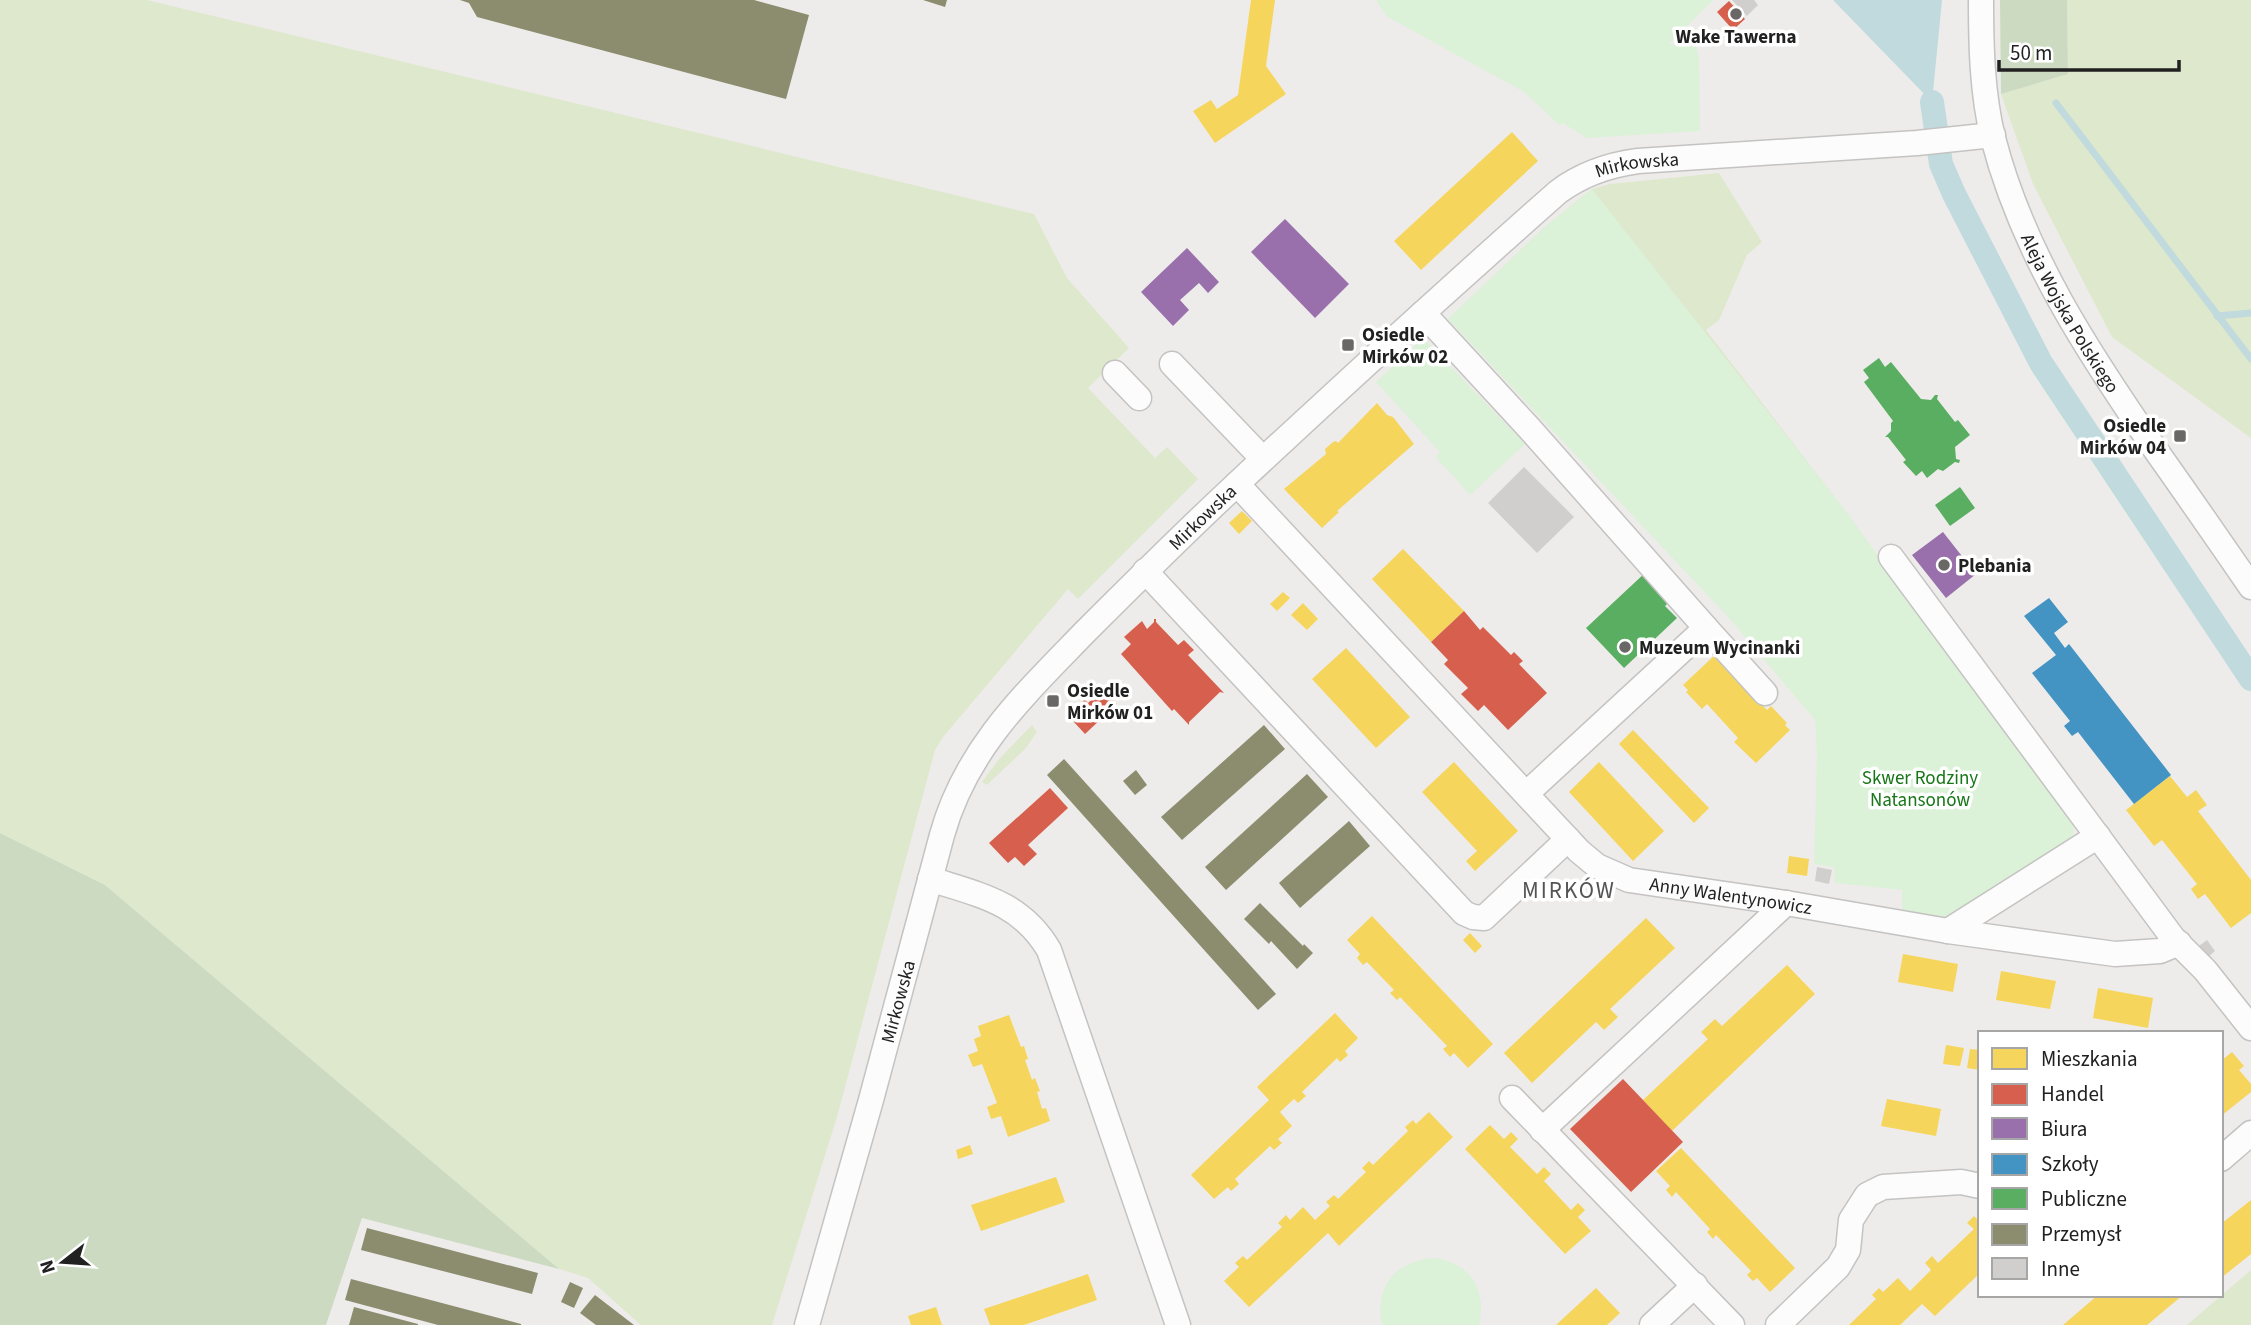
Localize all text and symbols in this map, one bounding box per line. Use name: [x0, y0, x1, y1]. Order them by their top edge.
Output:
marker: Wake Tawerna: [1728, 6, 1744, 22]
place label: Wake Tawerna: [1676, 24, 1797, 51]
scale bar: [1999, 28, 2179, 72]
text: 50 m: [2010, 38, 2052, 68]
street label: Mirkowska: [1592, 146, 1680, 185]
street label: Aleja Wojska Polskiego: [2013, 229, 2125, 399]
place label: Osiedle Mirków 02: [1362, 322, 1448, 371]
marker: Osiedle Mirków 02: [1340, 337, 1356, 353]
place label: Osiedle Mirków 04: [2080, 413, 2166, 462]
marker: Osiedle Mirków 04: [2172, 428, 2188, 444]
street label: Mirkowska: [1163, 479, 1243, 557]
place label: Plebania: [1958, 553, 2031, 580]
marker: Plebania: [1936, 557, 1952, 573]
place label: Muzeum Wycinanki: [1639, 635, 1800, 662]
marker: Muzeum Wycinanki: [1617, 639, 1633, 655]
place label: Osiedle Mirków 01: [1067, 678, 1153, 727]
marker: Osiedle Mirków 01: [1045, 693, 1061, 709]
park label: Skwer Rodziny Natansonów: [1862, 765, 1978, 814]
street label: Anny Walentynowicz: [1648, 871, 1814, 922]
district label: MIRKÓW: [1522, 874, 1616, 907]
street label: Mirkowska: [875, 957, 923, 1046]
legend: [1978, 1031, 2223, 1297]
text: Mieszkania: [2041, 1044, 2138, 1074]
text: Handel: [2041, 1079, 2104, 1109]
text: Biura: [2041, 1114, 2087, 1144]
text: Szkoły: [2041, 1149, 2099, 1179]
text: Publiczne: [2041, 1184, 2127, 1214]
text: Przemysł: [2041, 1219, 2122, 1249]
north arrow: [28, 1227, 98, 1297]
text: Inne: [2041, 1254, 2080, 1284]
text: N: [33, 1257, 63, 1277]

